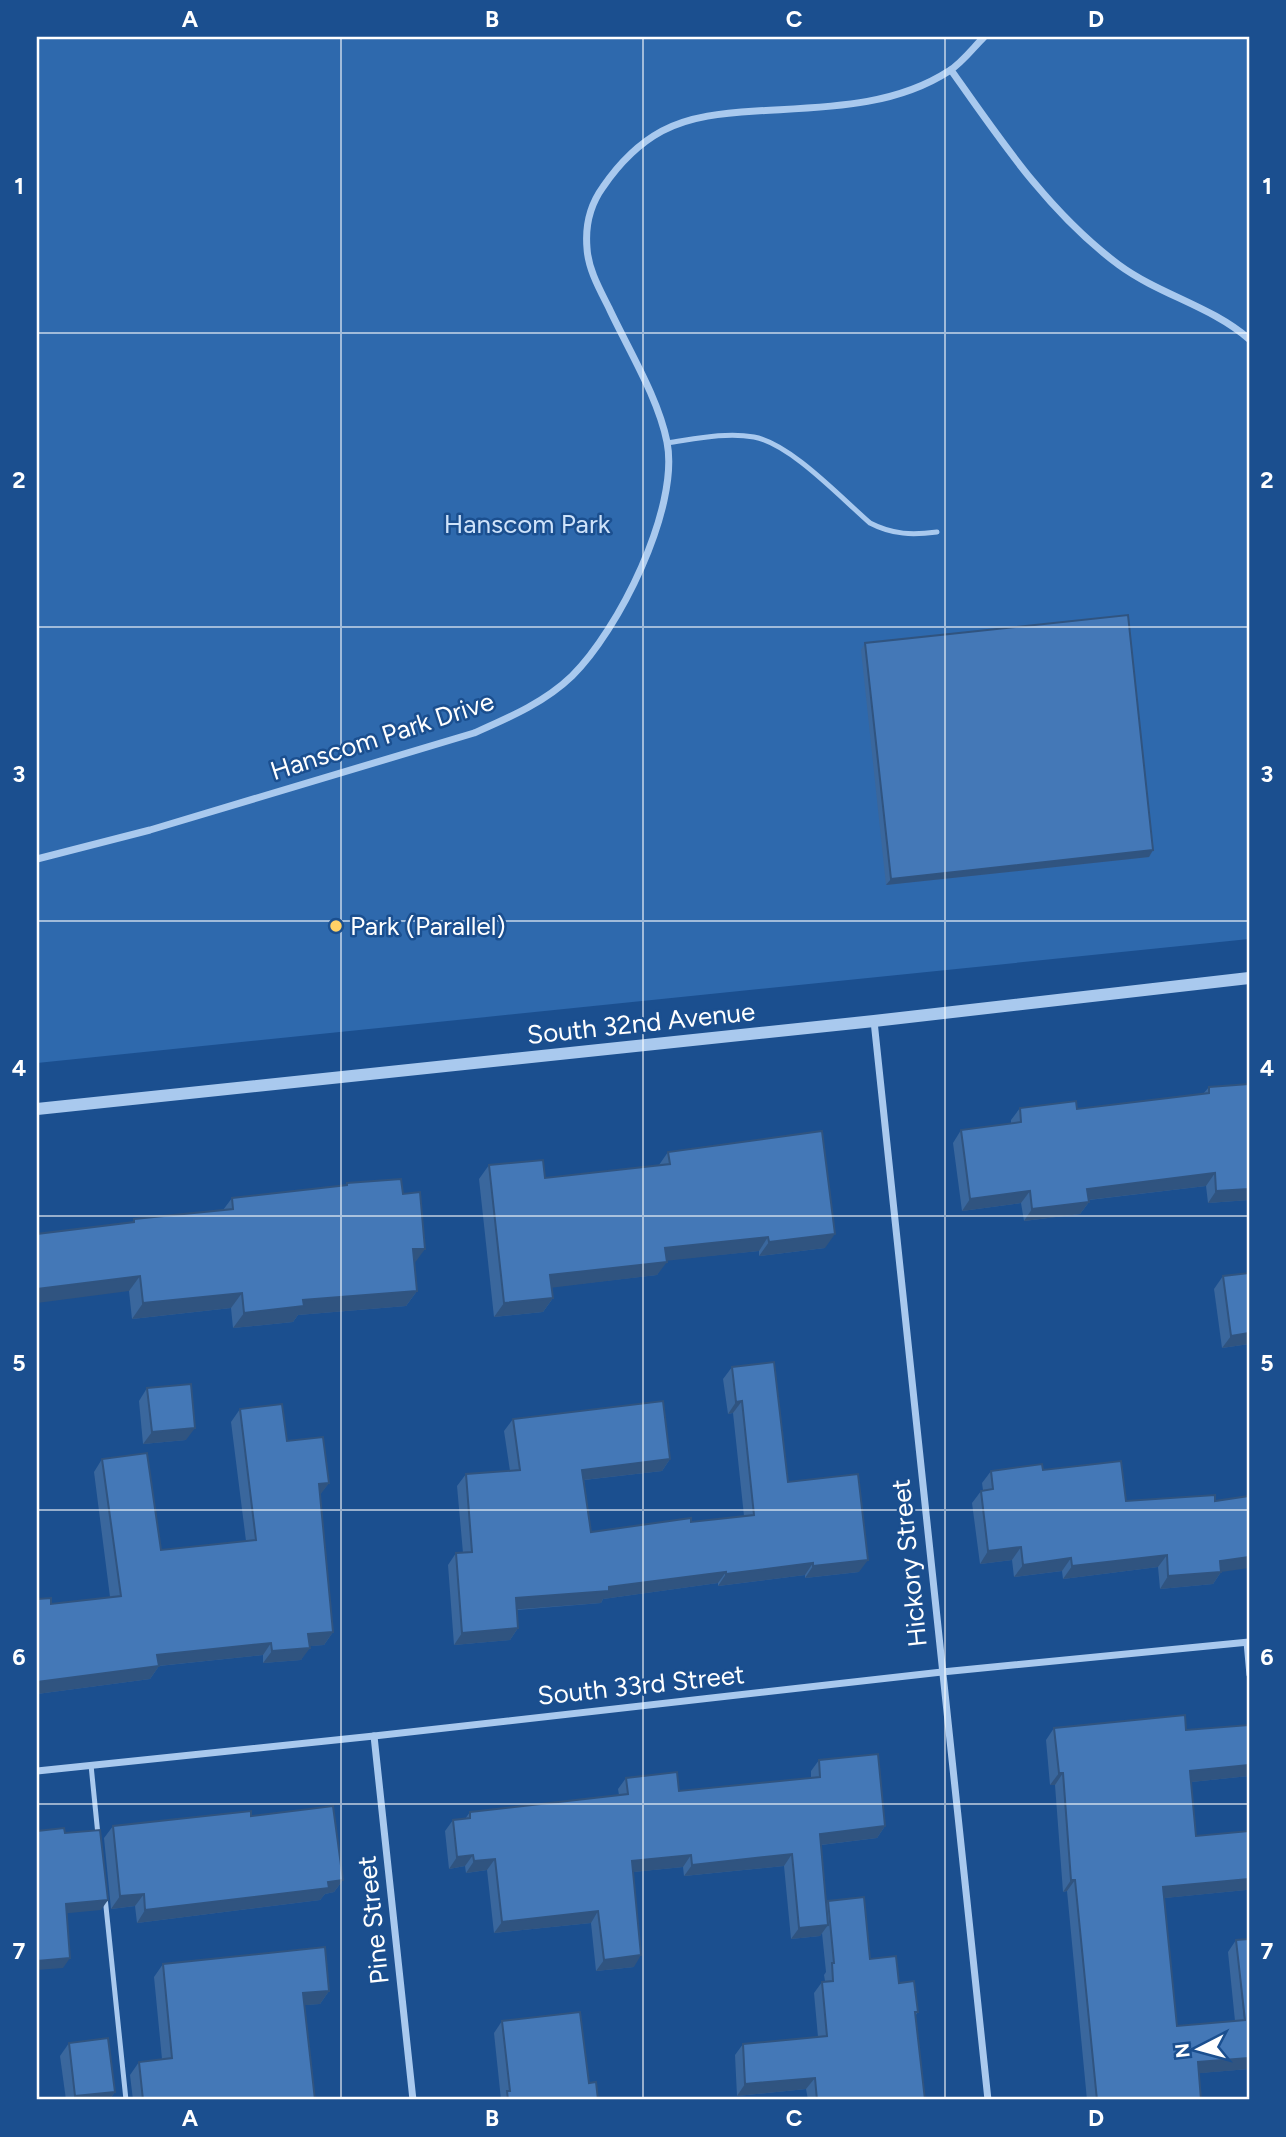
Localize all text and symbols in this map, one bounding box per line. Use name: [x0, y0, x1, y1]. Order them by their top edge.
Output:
text: A: [182, 5, 199, 33]
text: B: [485, 5, 499, 33]
text: C: [786, 5, 803, 33]
text: D: [1088, 5, 1104, 33]
text: 1: [14, 172, 24, 200]
text: 1: [1262, 172, 1272, 200]
text: 2: [12, 466, 26, 494]
text: 2: [1260, 466, 1274, 494]
park label: Hanscom Park: [444, 508, 611, 540]
street label: Hanscom Park Drive: [266, 685, 498, 787]
text: 3: [13, 760, 25, 788]
text: 3: [1261, 760, 1273, 788]
place label: Park (Parallel): [350, 910, 506, 942]
marker: Park (Parallel): [328, 918, 344, 934]
street label: South 32nd Avenue: [525, 995, 757, 1051]
text: 4: [12, 1054, 26, 1082]
text: 4: [1260, 1054, 1274, 1082]
text: 5: [12, 1349, 26, 1377]
text: 5: [1260, 1349, 1274, 1377]
street label: Hickory Street: [884, 1477, 934, 1649]
text: 6: [12, 1643, 26, 1671]
text: 6: [1260, 1643, 1274, 1671]
street label: South 33rd Street: [536, 1658, 746, 1712]
street label: Pine Street: [350, 1854, 396, 1986]
text: 7: [13, 1937, 26, 1965]
text: 7: [1261, 1937, 1274, 1965]
north arrow: [1164, 2014, 1234, 2084]
text: N: [1170, 2042, 1195, 2059]
text: A: [182, 2104, 199, 2132]
text: B: [485, 2104, 499, 2132]
text: C: [786, 2104, 803, 2132]
text: D: [1088, 2104, 1104, 2132]

